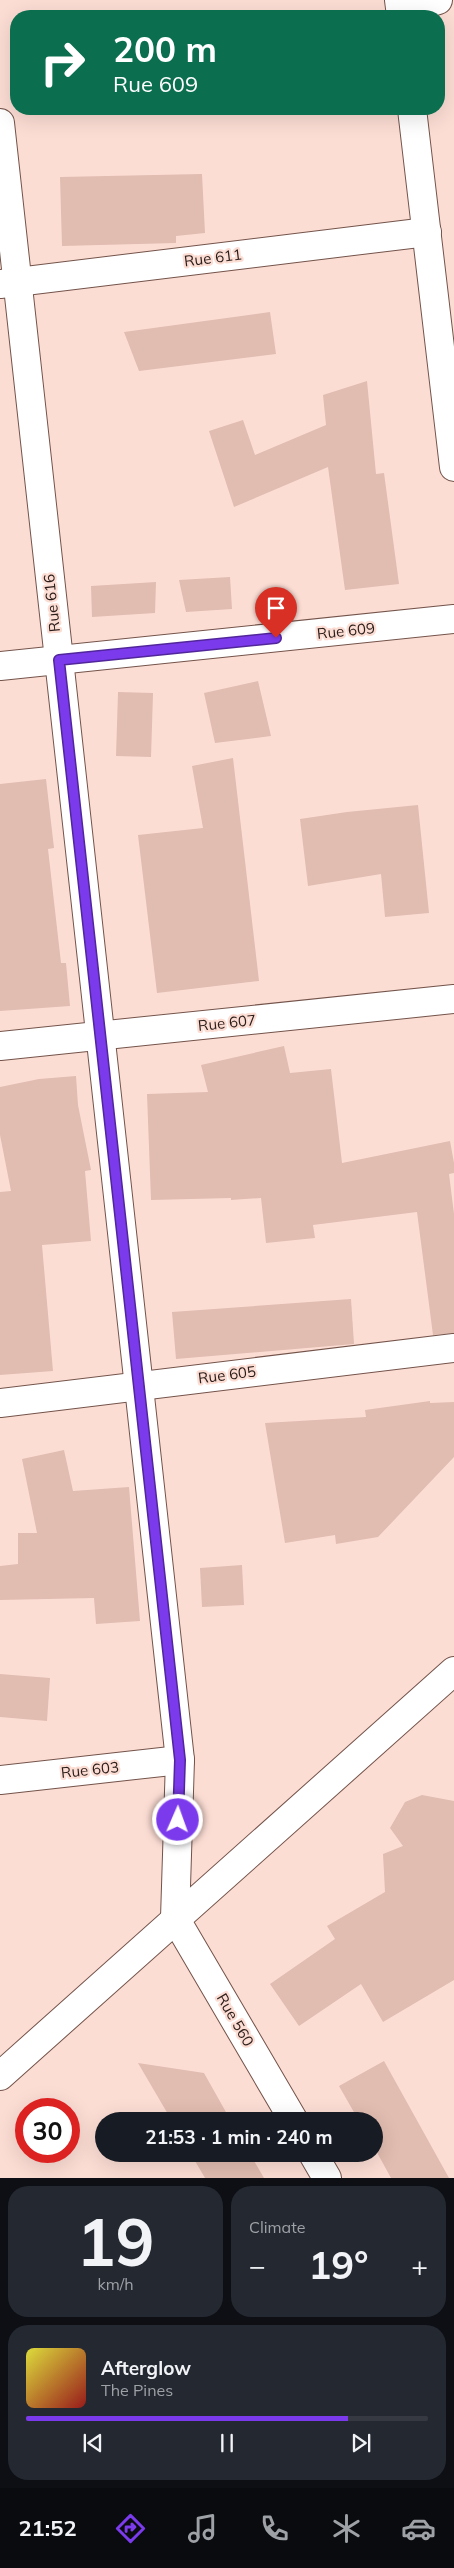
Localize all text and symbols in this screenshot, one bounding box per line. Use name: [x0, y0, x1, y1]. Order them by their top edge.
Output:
text: 200 m: [113, 27, 217, 71]
icon: right: [30, 30, 95, 95]
text: Rue 609: [113, 70, 198, 98]
street label: Rue 611: [183, 245, 243, 270]
street label: Rue 616: [39, 573, 64, 633]
pin: [255, 587, 297, 638]
icon: arrive: [262, 594, 290, 622]
street label: Rue 609: [316, 618, 376, 643]
street label: Rue 607: [197, 1010, 257, 1035]
street label: Rue 605: [197, 1362, 257, 1387]
street label: Rue 603: [60, 1757, 120, 1782]
position arrow: [151, 1793, 203, 1845]
street label: Rue 560: [213, 1990, 258, 2050]
speed limit sign: 30: [15, 2098, 80, 2163]
text: 21:53 · 1 min · 240 m: [145, 2125, 333, 2149]
text: 19: [76, 2201, 155, 2282]
text: Climate: [249, 2217, 305, 2237]
text: 19°: [308, 2241, 369, 2289]
text: −: [249, 2248, 266, 2283]
text: +: [411, 2248, 428, 2283]
text: km/h: [97, 2274, 134, 2294]
text: Afterglow: [101, 2356, 191, 2380]
text: The Pines: [101, 2380, 173, 2400]
icon: previous: [79, 2429, 107, 2457]
icon: pause: [213, 2429, 241, 2457]
icon: next: [347, 2429, 375, 2457]
icon: directions: [113, 2511, 148, 2546]
icon: music: [185, 2511, 220, 2546]
icon: phone: [257, 2511, 292, 2546]
icon: climate: [329, 2511, 364, 2546]
icon: car: [401, 2511, 436, 2546]
text: 21:52: [18, 2514, 77, 2542]

